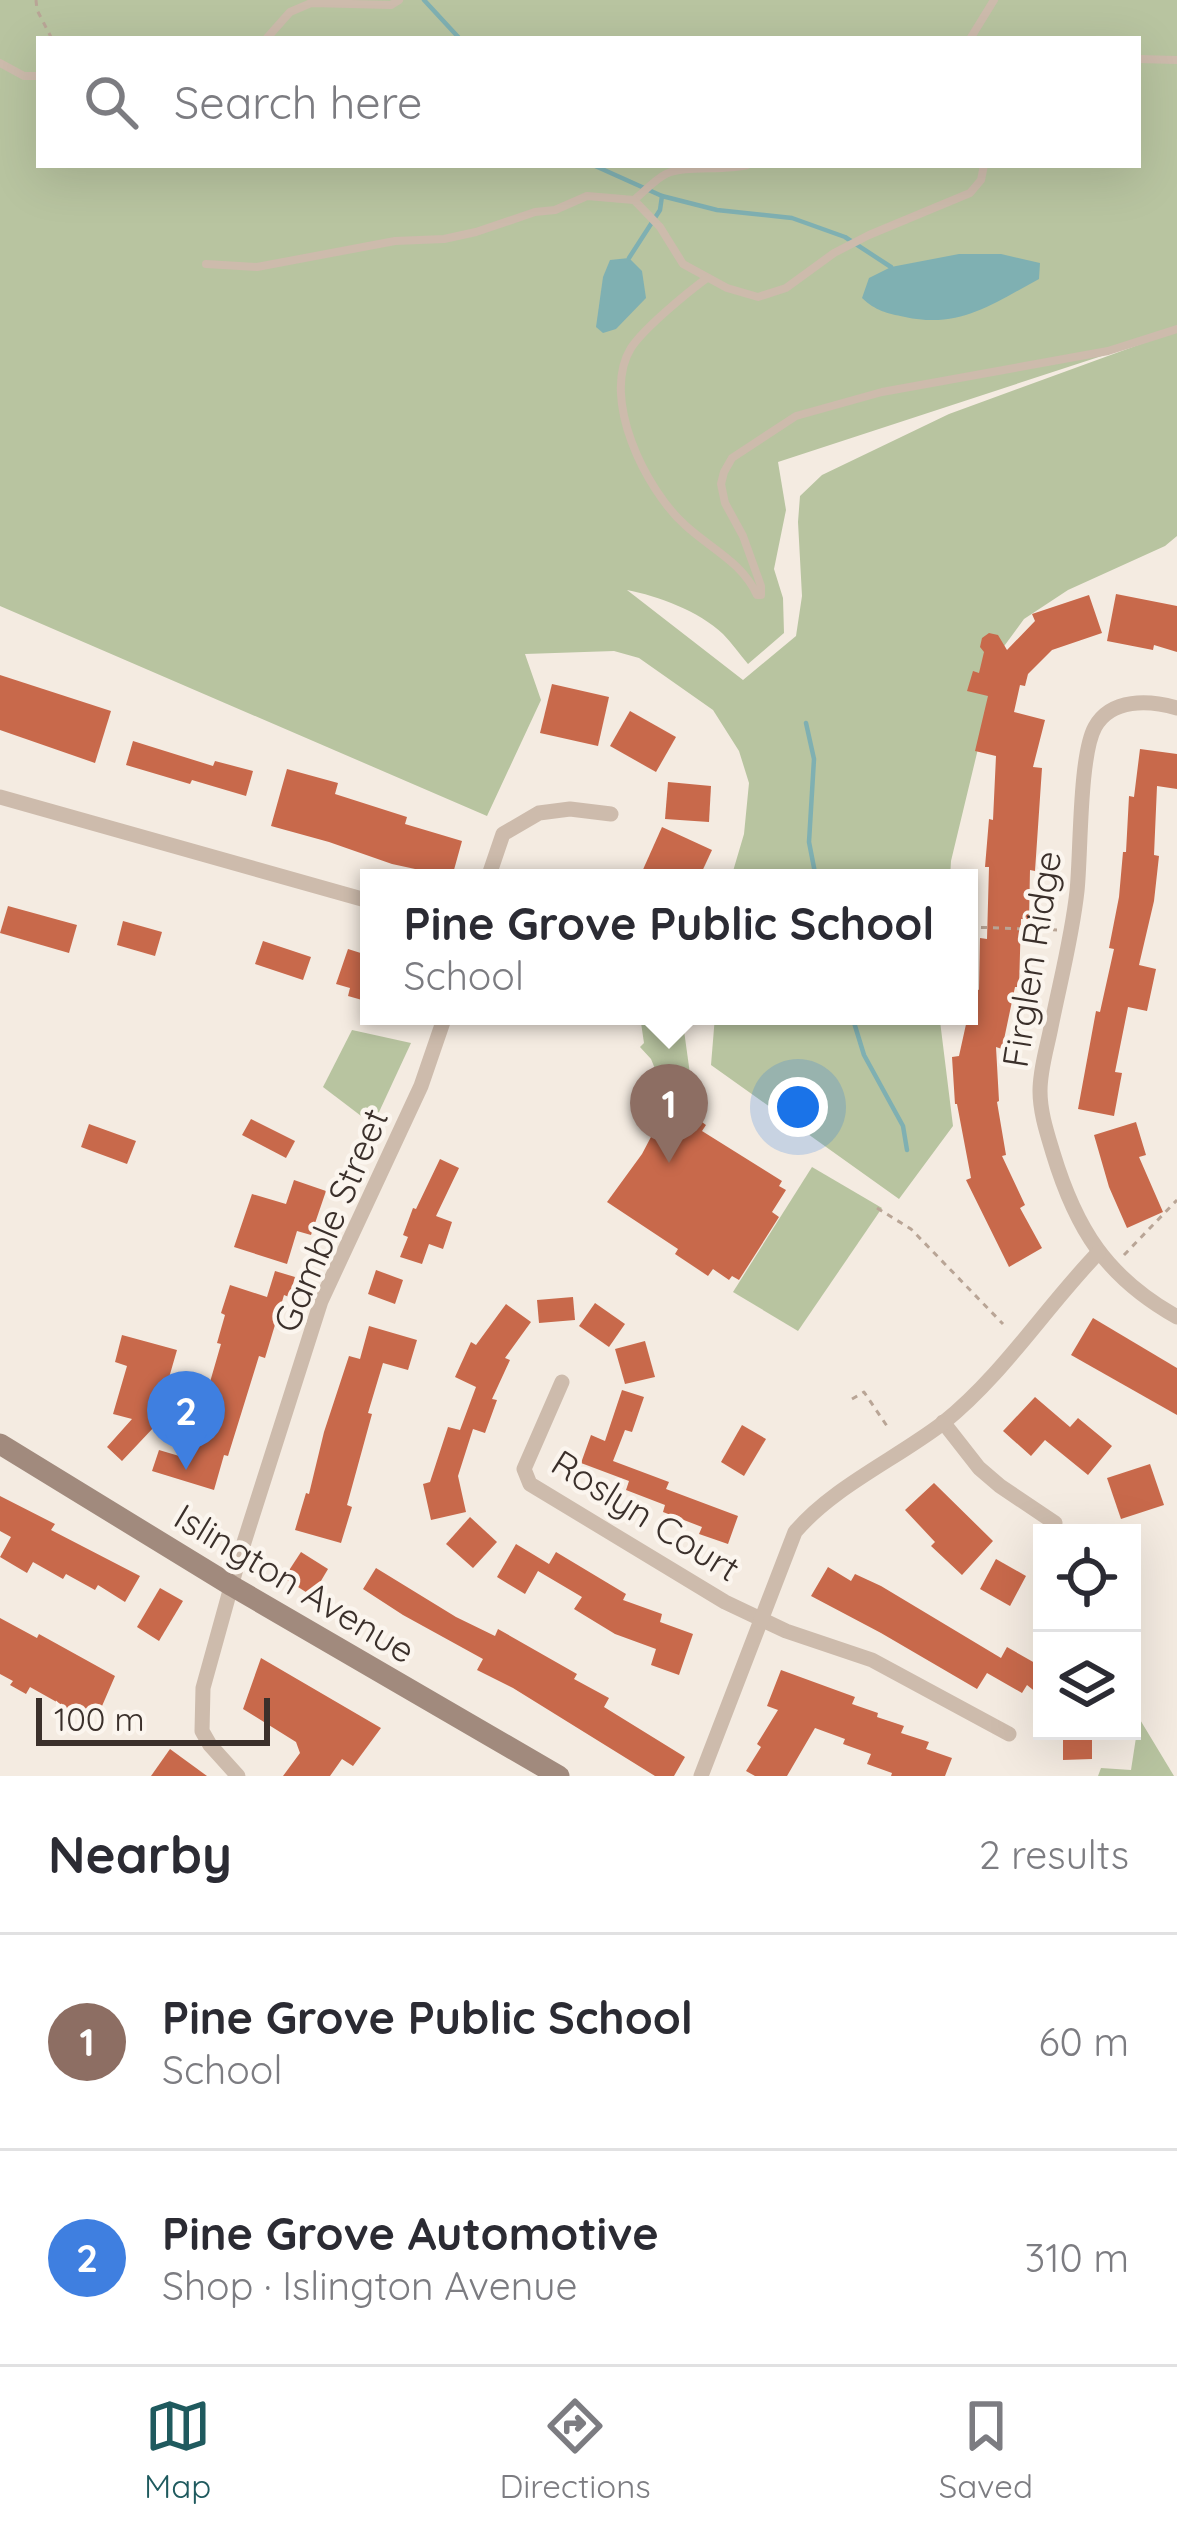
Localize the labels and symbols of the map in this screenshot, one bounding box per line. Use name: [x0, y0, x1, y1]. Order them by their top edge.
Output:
street label: Firglen Ridge: [992, 848, 1070, 1070]
pin: 1: [630, 1064, 708, 1163]
your location: [768, 1077, 828, 1137]
street label: Gamble Street: [263, 1101, 397, 1339]
pin: 2: [147, 1371, 225, 1470]
street label: Roslyn Court: [544, 1439, 748, 1591]
street label: Islington Avenue: [167, 1493, 423, 1673]
scale bar: [36, 1692, 270, 1745]

